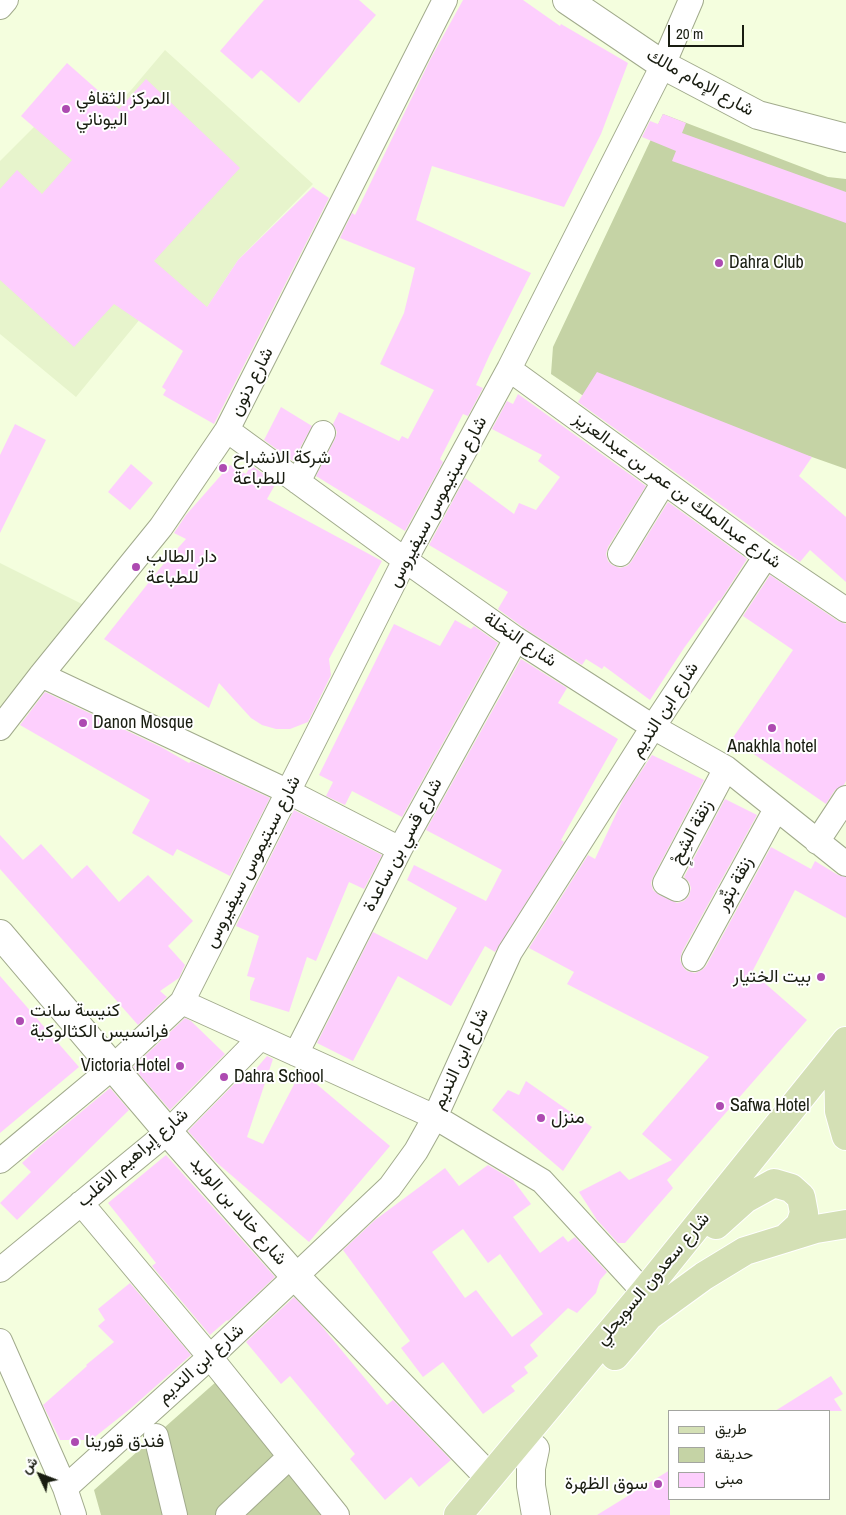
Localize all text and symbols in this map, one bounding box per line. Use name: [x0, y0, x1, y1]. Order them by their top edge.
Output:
scale bar: [671, 15, 747, 47]
text: 20 m: [676, 23, 703, 44]
street label: شارع الإمام مالك: [642, 45, 758, 121]
place label: المركز الثقافي اليوناني: [76, 88, 170, 130]
marker: المركز الثقافي اليوناني: [60, 103, 72, 115]
place label: Dahra Club: [729, 252, 804, 274]
marker: Dahra Club: [713, 257, 725, 269]
street label: شارع دنون: [226, 344, 278, 420]
street label: شارع عبدالملك بن عمر بن عبدالعزيز: [569, 408, 785, 574]
street label: شارع سبتيموس سيفيروس: [384, 413, 492, 591]
place label: شركة الانشراح للطباعة: [233, 447, 331, 489]
marker: شركة الانشراح للطباعة: [217, 462, 229, 474]
place label: دار الطالب للطباعة: [146, 546, 217, 588]
marker: دار الطالب للطباعة: [130, 561, 142, 573]
street label: شارع النخلة: [480, 608, 560, 672]
street label: شارع ابن النديم: [626, 658, 704, 762]
place label: Danon Mosque: [93, 712, 193, 734]
marker: Danon Mosque: [77, 717, 89, 729]
marker: Anakhla hotel: [766, 722, 778, 734]
place label: Anakhla hotel: [727, 736, 817, 758]
street label: شارع سبتيموس سيفيروس: [200, 772, 306, 952]
street label: شارع قسي بن ساعدة: [359, 775, 447, 915]
street label: ْزنقة الشِحٍ: [666, 796, 718, 868]
street label: زنقة بتٌور: [712, 853, 758, 915]
place label: بيت الختيار: [733, 966, 811, 988]
marker: بيت الختيار: [815, 971, 827, 983]
place label: كنيسة سانت فرانسيس الكثالوكية: [30, 1000, 169, 1042]
street label: شارع ابن النديم: [428, 1005, 494, 1113]
marker: كنيسة سانت فرانسيس الكثالوكية: [14, 1015, 26, 1027]
place label: Victoria Hotel: [81, 1055, 170, 1077]
marker: Victoria Hotel: [174, 1060, 186, 1072]
place label: Dahra School: [234, 1066, 323, 1088]
marker: Dahra School: [218, 1071, 230, 1083]
place label: Safwa Hotel: [730, 1095, 810, 1117]
marker: Safwa Hotel: [714, 1100, 726, 1112]
street label: شارع إبراهيم الاغلب: [73, 1104, 193, 1212]
place label: منزل: [551, 1107, 585, 1129]
marker: منزل: [535, 1112, 547, 1124]
street label: شارع خالد بن الوليد: [185, 1152, 291, 1270]
street label: شارع سعدون السويحلي: [591, 1208, 715, 1350]
street label: شارع ابن النديم: [153, 1320, 249, 1408]
legend: [668, 1410, 831, 1500]
text: طريق: [715, 1418, 747, 1439]
place label: فندق قورينا: [85, 1431, 164, 1453]
marker: فندق قورينا: [69, 1436, 81, 1448]
text: حديقة: [715, 1443, 753, 1464]
north arrow: [15, 1450, 65, 1500]
text: ش: [17, 1452, 41, 1477]
text: مبنى: [715, 1468, 743, 1489]
place label: سوق الظهرة: [565, 1473, 648, 1495]
marker: سوق الظهرة: [652, 1478, 664, 1490]

